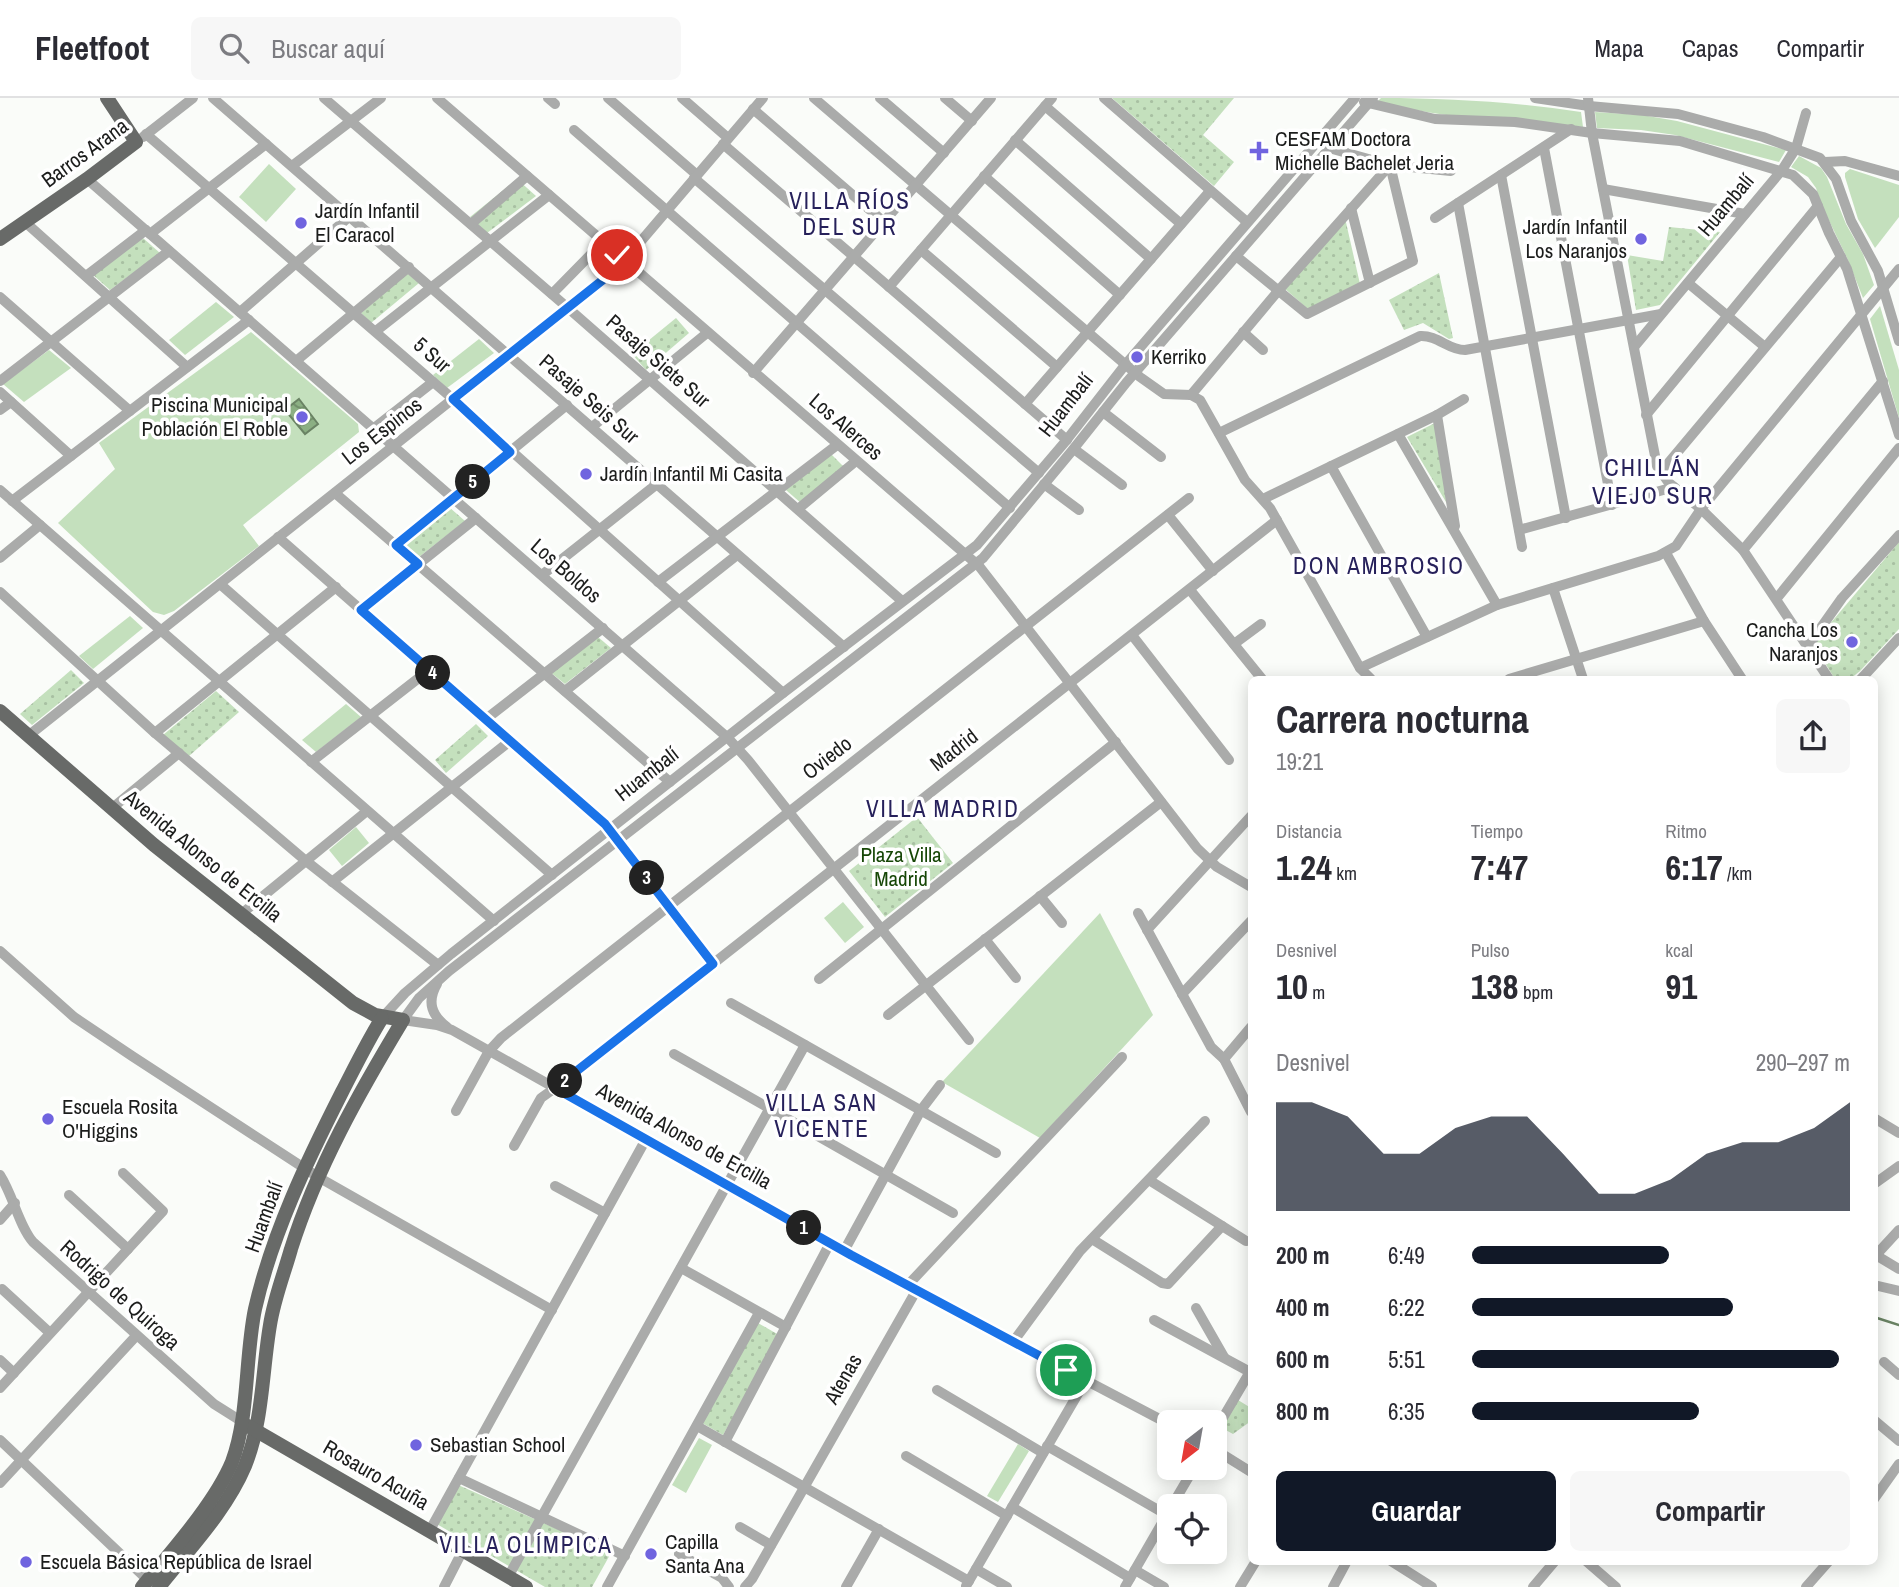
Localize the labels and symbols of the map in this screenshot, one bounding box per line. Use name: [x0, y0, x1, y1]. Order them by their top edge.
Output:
street label: Barros Arana: [36, 111, 134, 194]
place label: CESFAM Doctora Michelle Bachelet Jeria: [1275, 124, 1454, 177]
marker: CESFAM Doctora Michelle Bachelet Jeria: [1249, 141, 1269, 161]
street label: Huambalí: [1691, 167, 1761, 242]
district label: VILLA RÍOS DEL SUR: [789, 185, 911, 242]
place label: Jardín Infantil El Caracol: [315, 196, 419, 249]
place label: Jardín Infantil Los Naranjos: [1523, 212, 1627, 265]
marker: Jardín Infantil El Caracol: [293, 215, 309, 231]
pin: [587, 225, 647, 285]
marker: Jardín Infantil Los Naranjos: [1633, 231, 1649, 247]
street label: Pasaje Siete Sur: [600, 307, 717, 414]
street label: 5 Sur: [407, 330, 458, 379]
place label: Kerriko: [1151, 342, 1207, 371]
street label: Pasaje Seis Sur: [533, 347, 646, 450]
marker: Kerriko: [1129, 349, 1145, 365]
street label: Huambalí: [1031, 367, 1100, 443]
street label: Los Alerces: [803, 386, 889, 467]
place label: Piscina Municipal Población El Roble: [142, 390, 288, 443]
street label: Los Espinos: [335, 390, 428, 471]
marker: Piscina Municipal Población El Roble: [294, 409, 310, 425]
district label: CHILLÁN VIEJO SUR: [1592, 451, 1714, 511]
place label: Jardín Infantil Mi Casita: [600, 459, 783, 488]
pin: 5: [456, 464, 490, 500]
marker: Jardín Infantil Mi Casita: [578, 466, 594, 482]
street label: Los Boldos: [525, 532, 608, 610]
district label: DON AMBROSIO: [1293, 550, 1465, 581]
place label: Cancha Los Naranjos: [1746, 615, 1838, 668]
marker: Cancha Los Naranjos: [1844, 634, 1860, 650]
pin: 4: [416, 656, 450, 690]
street label: Madrid: [924, 722, 984, 778]
street label: Oviedo: [796, 729, 857, 786]
street label: Huambalí: [609, 739, 685, 808]
street label: Avenida Alonso de Ercilla: [117, 782, 289, 929]
district label: VILLA MADRID: [866, 793, 1020, 824]
park label: Plaza Villa Madrid: [860, 840, 942, 893]
pin: 3: [630, 860, 664, 896]
pin: 2: [548, 1063, 582, 1098]
street label: Avenida Alonso de Ercilla: [591, 1075, 777, 1196]
district label: VILLA SAN VICENTE: [766, 1087, 878, 1144]
place label: Escuela Rosita O'Higgins: [62, 1092, 178, 1145]
marker: Escuela Rosita O'Higgins: [40, 1111, 56, 1127]
street label: Huambalí: [237, 1177, 290, 1256]
pin: 1: [786, 1210, 822, 1246]
street label: Rodrigo de Quiroga: [54, 1233, 187, 1357]
pin: [1036, 1340, 1096, 1400]
street label: Atenas: [816, 1348, 869, 1410]
north arrow: [1157, 1410, 1227, 1480]
place label: Sebastian School: [430, 1430, 565, 1459]
street label: Rosauro Acuña: [318, 1433, 435, 1517]
marker: Sebastian School: [408, 1437, 424, 1453]
place label: Capilla Santa Ana: [665, 1527, 745, 1580]
district label: VILLA OLÍMPICA: [439, 1529, 613, 1560]
marker: Capilla Santa Ana: [643, 1546, 659, 1562]
place label: Escuela Básica República de Israel: [40, 1547, 312, 1576]
marker: Escuela Básica República de Israel: [18, 1554, 34, 1570]

